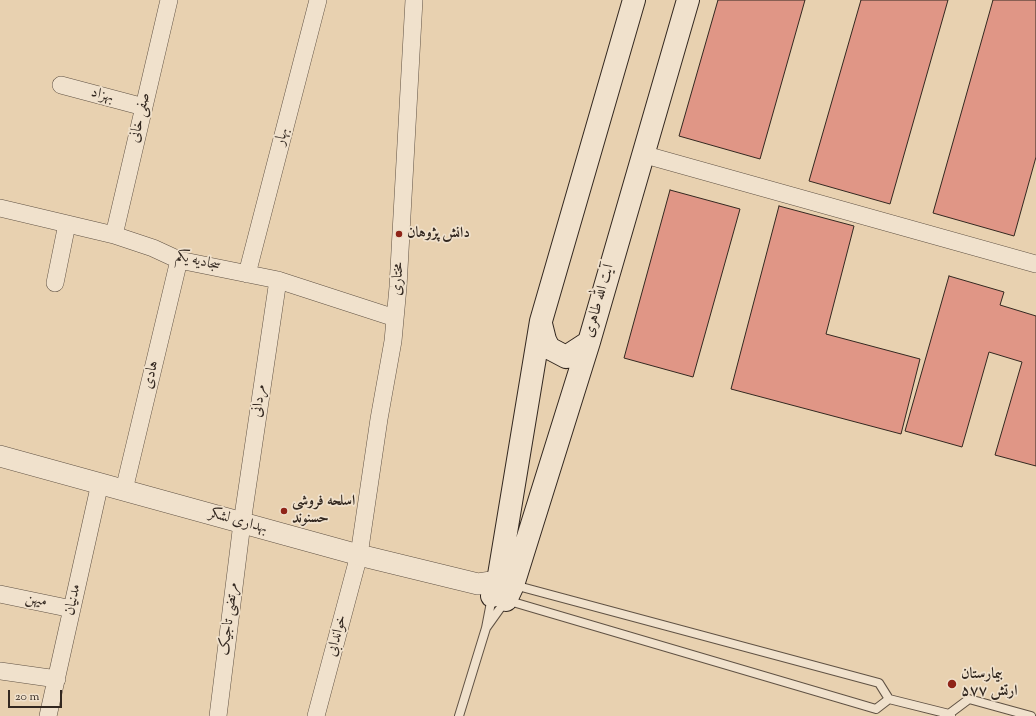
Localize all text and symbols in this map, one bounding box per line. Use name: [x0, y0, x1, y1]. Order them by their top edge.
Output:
street label: بهزاد: [89, 84, 115, 108]
street label: صفی خانی: [127, 91, 155, 145]
street label: بهار: [272, 126, 294, 148]
place label: دانش پژوهان: [407, 225, 470, 243]
marker: دانش پژوهان: [394, 229, 404, 239]
street label: سجادیه یکم: [174, 248, 222, 276]
street label: مختاری: [389, 262, 409, 296]
street label: آیت الله طاهری: [581, 262, 619, 340]
street label: هادی: [140, 359, 164, 391]
street label: مردانی: [249, 383, 271, 419]
place label: اسلحه فروشی حسنوند: [292, 493, 355, 528]
street label: بهداری لشکر: [207, 505, 269, 539]
marker: اسلحه فروشی حسنوند: [279, 506, 289, 516]
street label: مرتضی تاجیک: [217, 581, 243, 657]
street label: مدنیان: [62, 583, 86, 617]
street label: میهن: [23, 590, 49, 612]
street label: خواندابی: [324, 613, 352, 659]
place label: بیمارستان ۵۷۷ ارتش: [961, 666, 1017, 701]
marker: بیمارستان ۵۷۷ ارتش: [946, 678, 958, 690]
scale bar: [10, 682, 64, 708]
text: 20 m: [15, 688, 39, 706]

